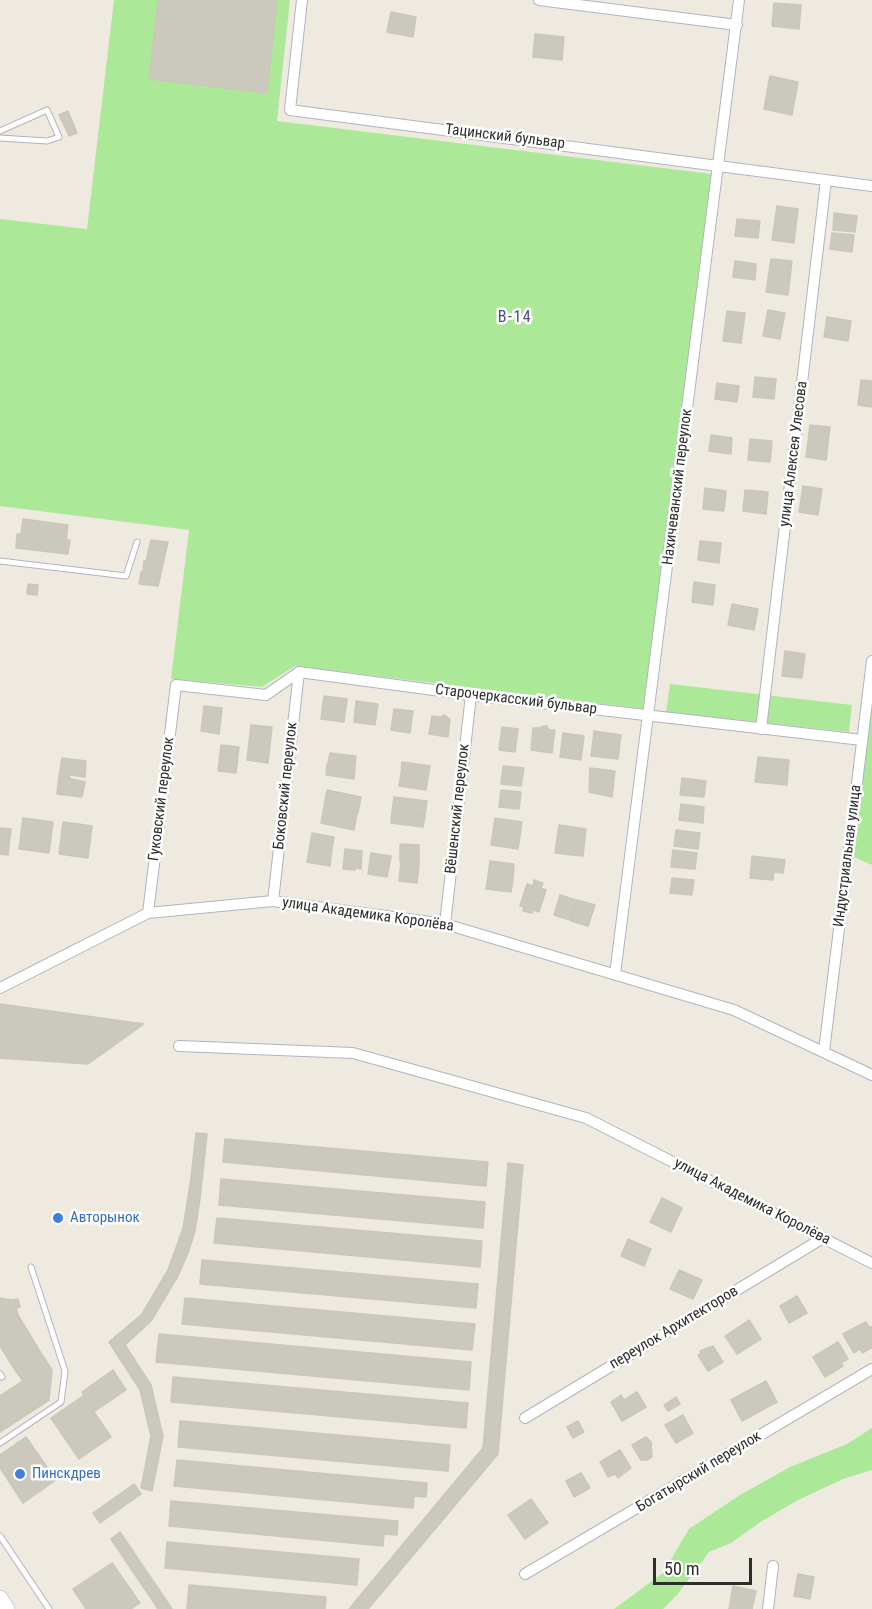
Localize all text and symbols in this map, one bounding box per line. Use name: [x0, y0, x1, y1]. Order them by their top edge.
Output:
street label: Тацинский бульвар: [444, 121, 566, 153]
district label: В-14: [498, 308, 532, 328]
street label: улица Алексея Улесова: [776, 380, 812, 528]
street label: Нахичеванский переулок: [659, 408, 697, 566]
street label: Старочеркасский бульвар: [434, 681, 598, 719]
street label: Боковский переулок: [270, 721, 302, 851]
street label: Гуковский переулок: [145, 736, 179, 862]
street label: Вёшенский переулок: [442, 743, 474, 875]
street label: Индустриальная улица: [830, 784, 866, 928]
street label: улица Академика Королёва: [281, 894, 455, 936]
street label: улица Академика Королёва: [671, 1155, 833, 1249]
place label: Авторынок: [70, 1209, 140, 1227]
marker: Авторынок: [51, 1211, 65, 1225]
street label: переулок Архитекторов: [606, 1282, 742, 1374]
street label: Богатырский переулок: [633, 1428, 765, 1516]
place label: Пинскдрев: [32, 1465, 101, 1483]
marker: Пинскдрев: [13, 1467, 27, 1481]
scale bar: [656, 1546, 755, 1584]
text: 50 m: [664, 1558, 699, 1579]

